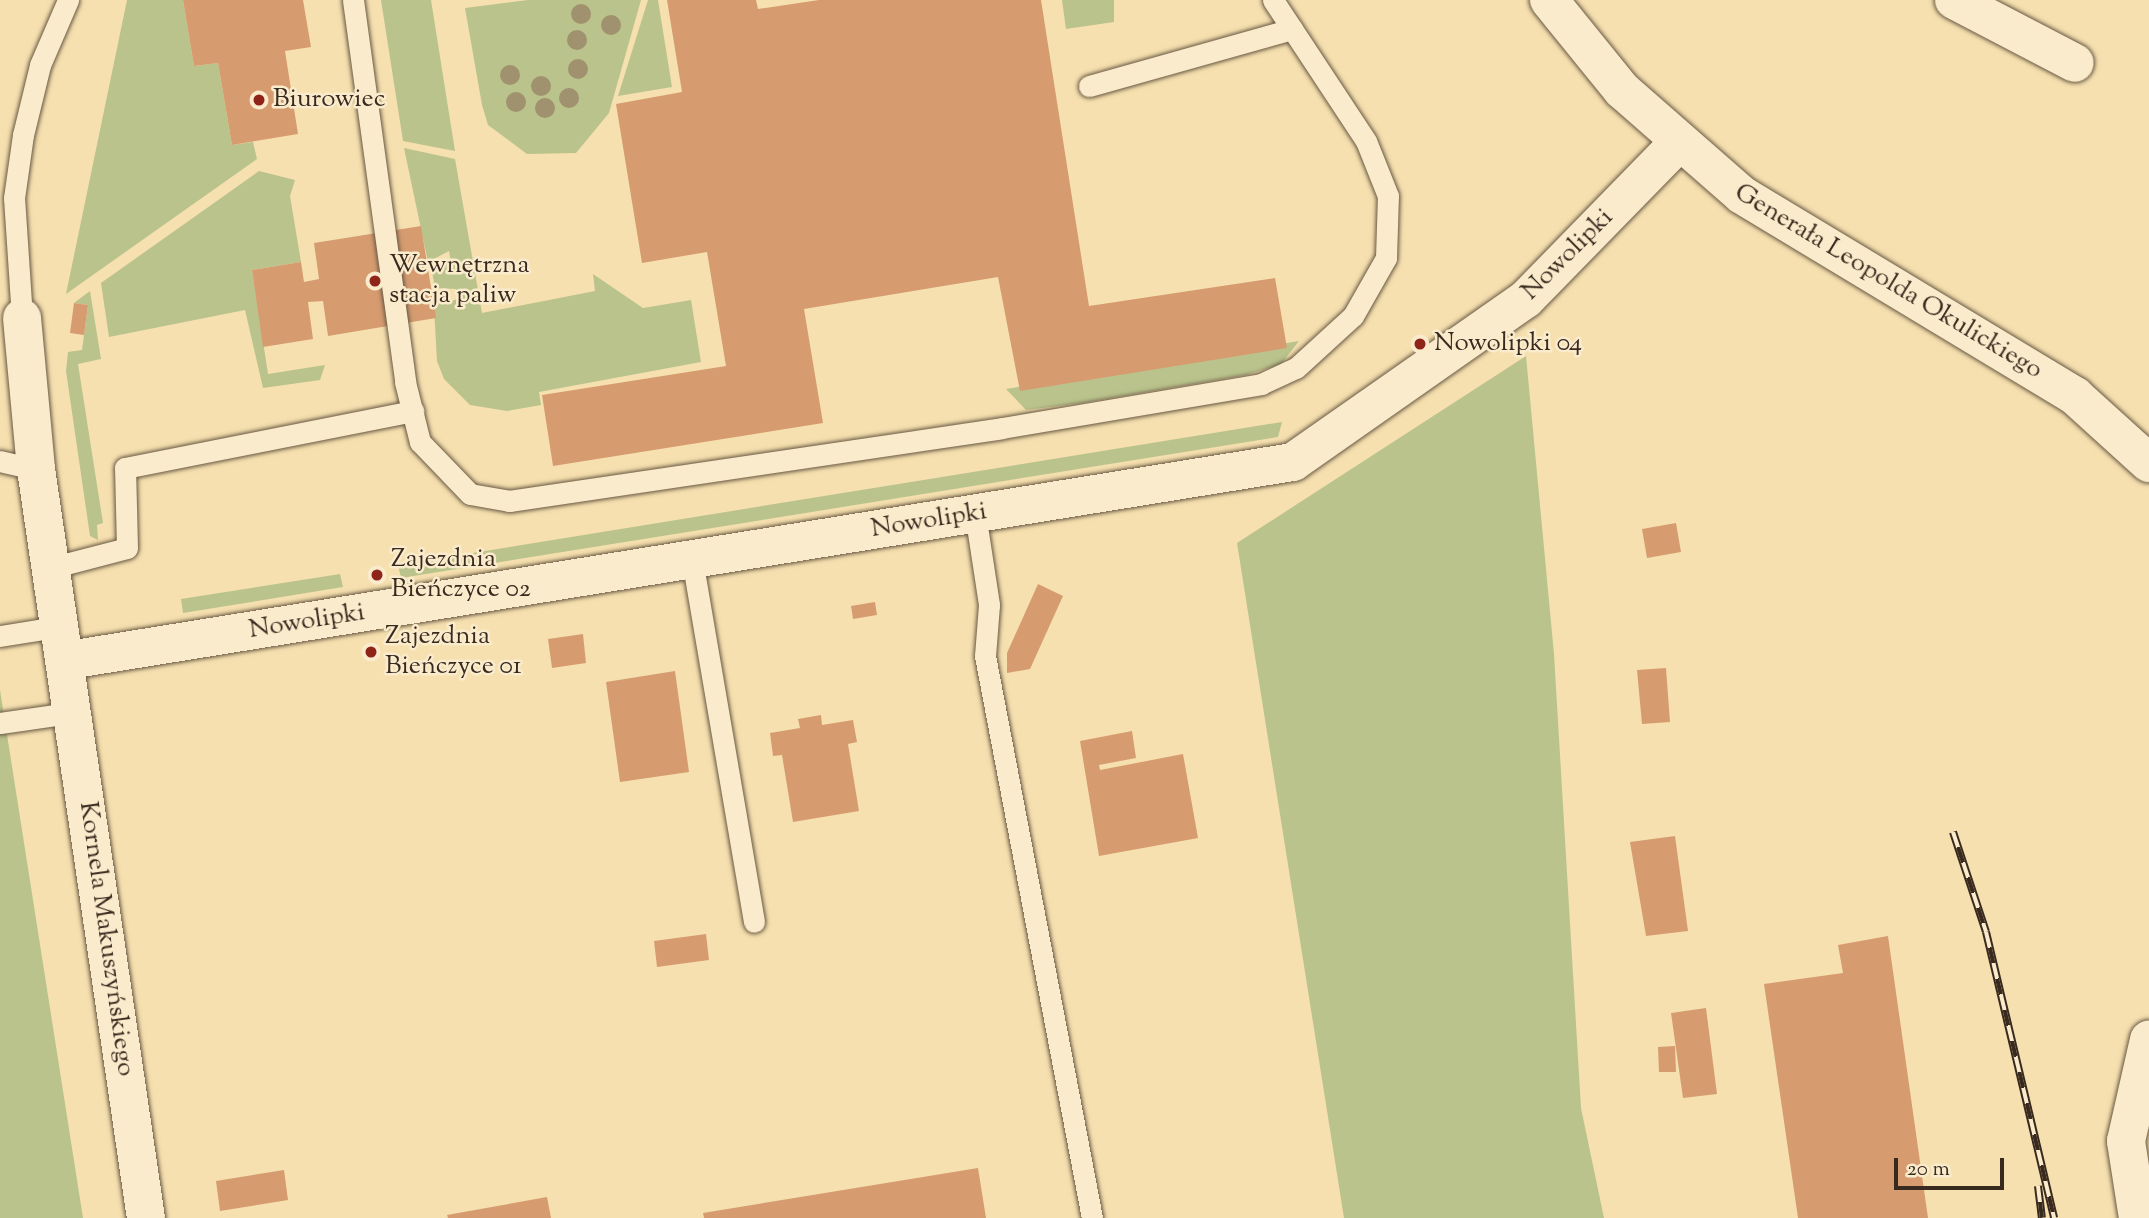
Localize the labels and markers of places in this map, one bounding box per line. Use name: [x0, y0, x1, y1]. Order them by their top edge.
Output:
place label: Biurowiec: [273, 84, 385, 116]
marker: Biurowiec: [251, 92, 267, 108]
place label: Wewnętrzna stacja paliw: [389, 250, 529, 312]
marker: Wewnętrzna stacja paliw: [367, 273, 383, 289]
place label: Nowolipki 04: [1434, 328, 1582, 360]
marker: Nowolipki 04: [1412, 336, 1428, 352]
place label: Zajezdnia Bieńczyce 02: [391, 544, 531, 606]
marker: Zajezdnia Bieńczyce 02: [369, 567, 385, 583]
place label: Zajezdnia Bieńczyce 01: [385, 621, 522, 682]
marker: Zajezdnia Bieńczyce 01: [363, 644, 379, 660]

